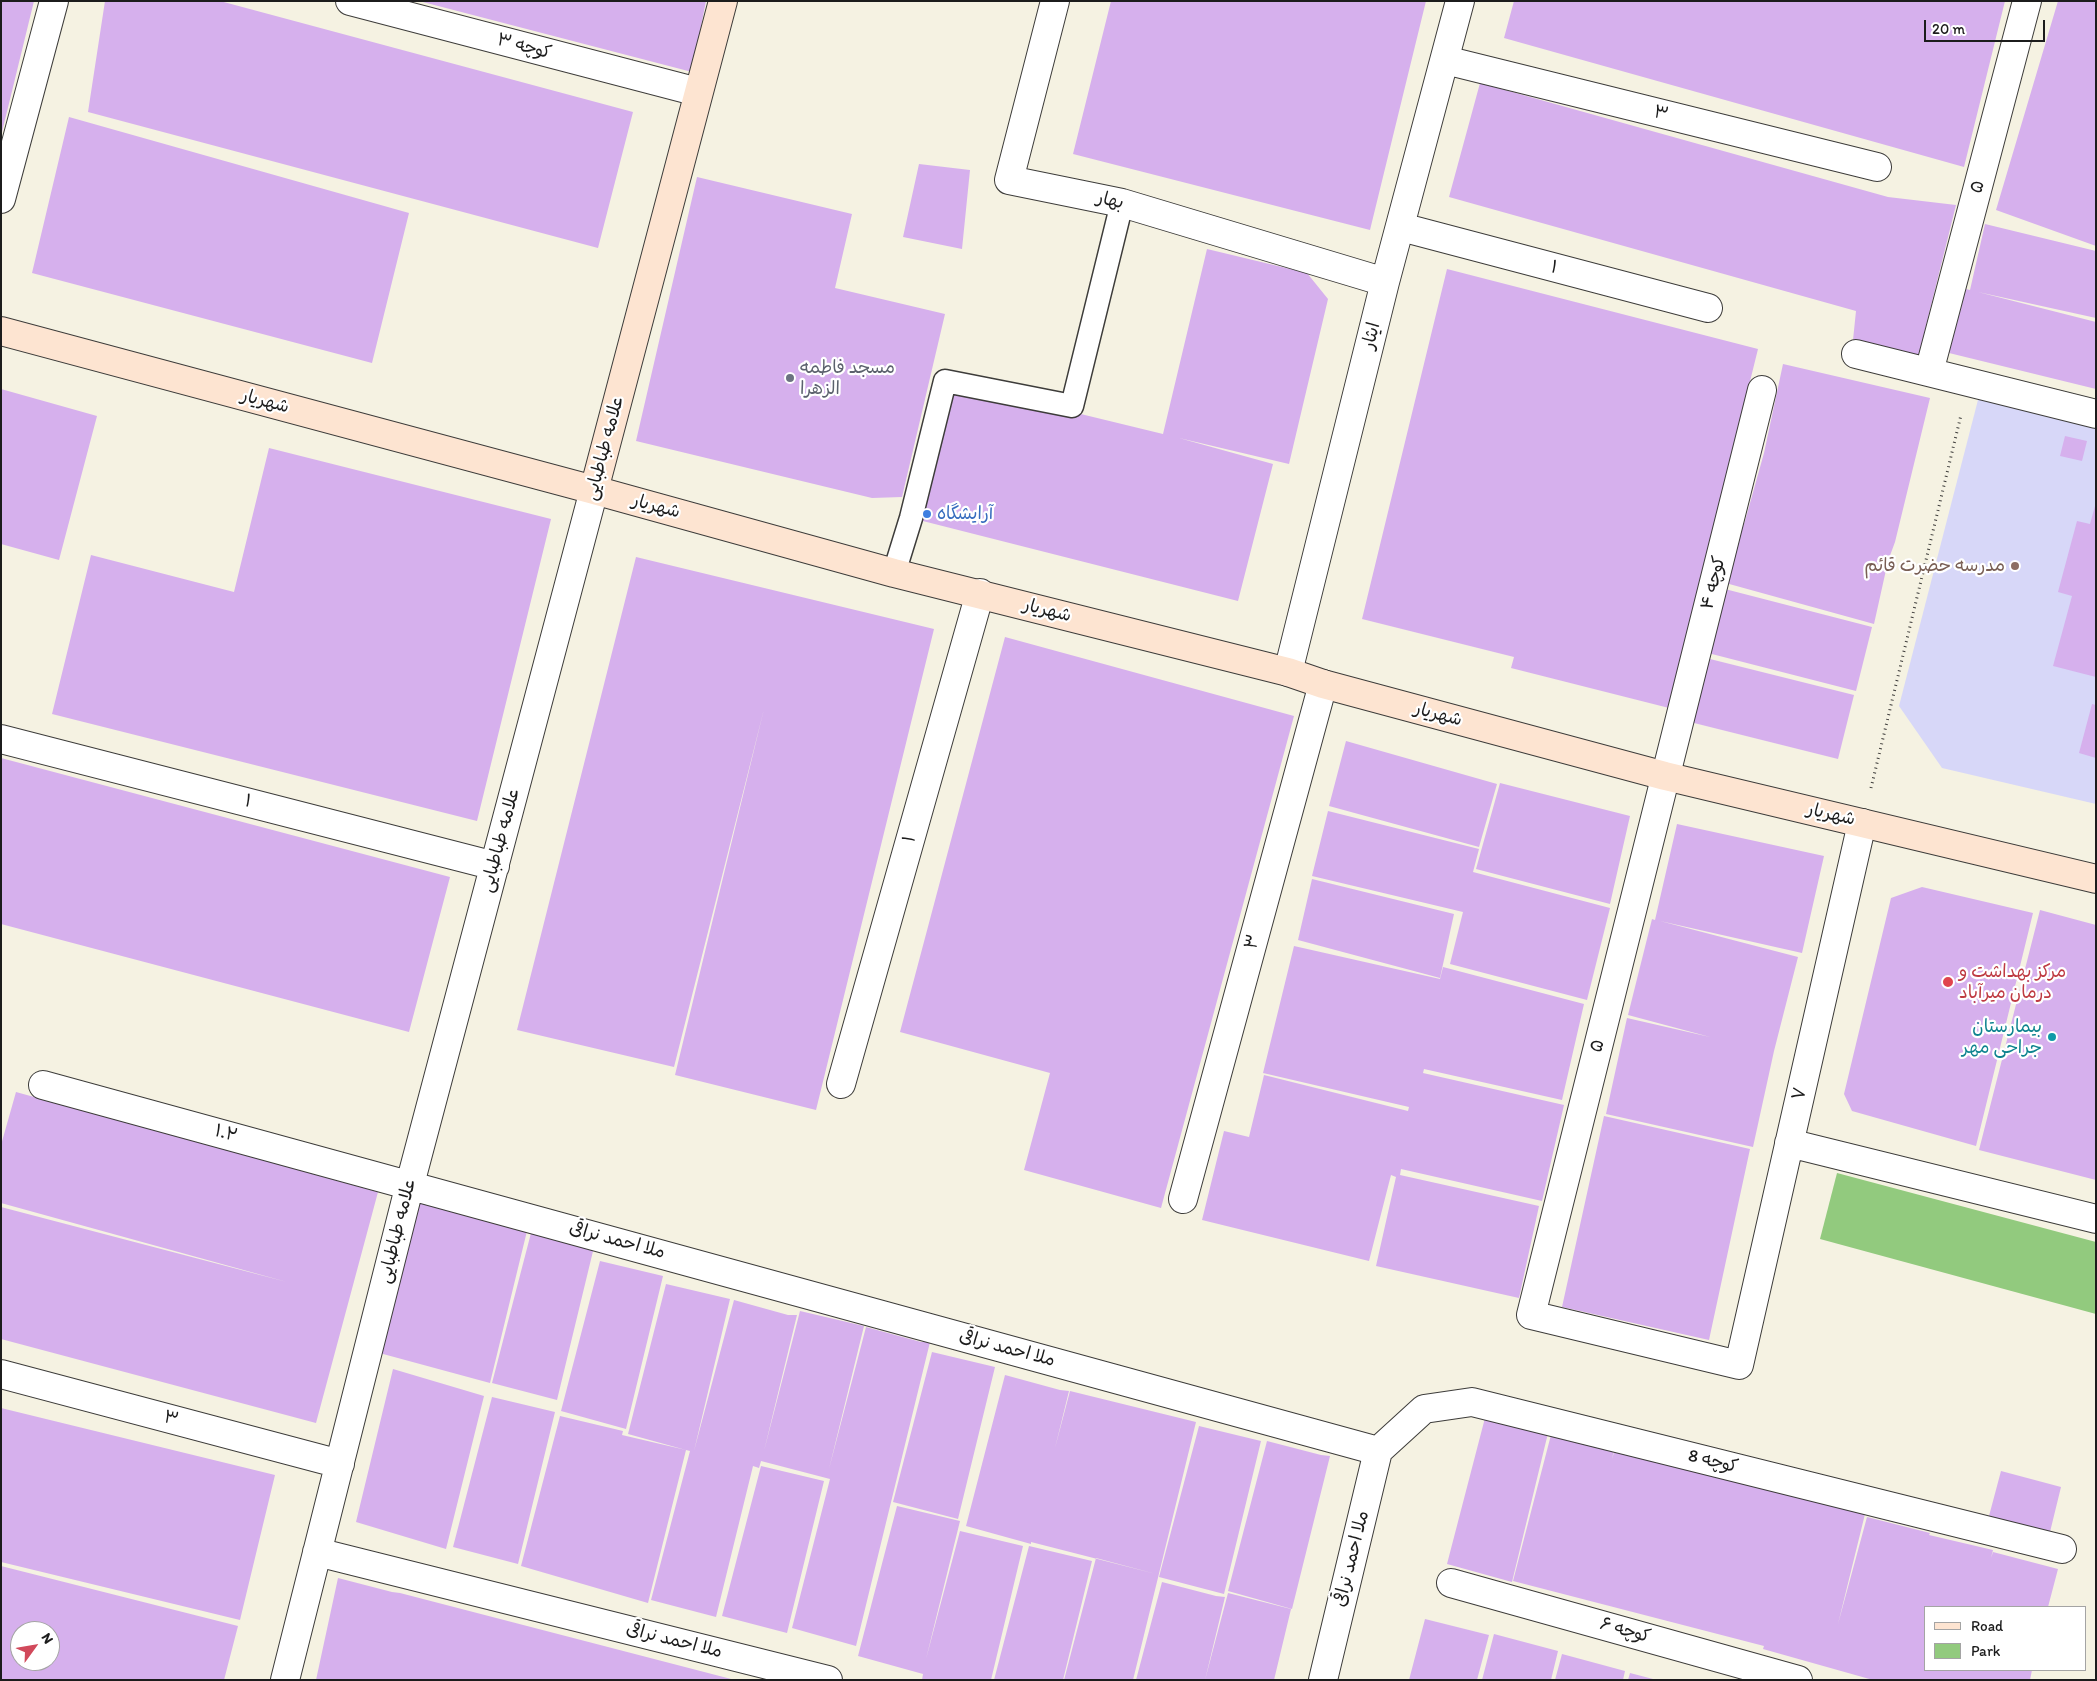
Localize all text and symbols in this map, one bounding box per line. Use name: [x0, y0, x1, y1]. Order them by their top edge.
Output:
scale bar: [1927, 10, 2048, 42]
text: 20 m: [1932, 20, 1965, 38]
street label: کوچه ۳: [494, 29, 554, 65]
street label: ۳: [1651, 102, 1671, 126]
street label: ۵: [1966, 178, 1990, 196]
street label: بهار: [1094, 187, 1126, 215]
street label: ۱: [1548, 257, 1560, 279]
street label: ایثار: [1358, 320, 1386, 352]
place label: مسجد فاطمه الزهرا: [800, 357, 895, 399]
marker: مسجد فاطمه الزهرا: [784, 372, 796, 384]
street label: شهریار: [239, 385, 291, 419]
street label: علامه طباطبایی: [581, 393, 629, 503]
street label: شهریار: [630, 490, 682, 524]
place label: آرایشگاه: [937, 503, 993, 525]
marker: آرایشگاه: [921, 508, 933, 520]
street label: کوچه ۴: [1697, 554, 1731, 612]
place label: مدرسه حضرت قائم: [1864, 555, 2005, 577]
marker: مدرسه حضرت قائم: [2009, 560, 2021, 572]
street label: شهریار: [1021, 595, 1073, 627]
street label: شهریار: [1412, 698, 1464, 732]
street label: علامه طباطبایی: [477, 785, 525, 895]
street label: ۱: [242, 791, 254, 813]
street label: شهریار: [1805, 799, 1857, 831]
street label: ۱: [899, 833, 921, 845]
street label: ۳: [1241, 932, 1265, 952]
place label: مرکز بهداشت و درمان میرآباد: [1959, 961, 2066, 1004]
marker: مرکز بهداشت و درمان میرآباد: [1941, 975, 1955, 989]
place label: بیمارستان جراحی مهر: [1962, 1016, 2042, 1058]
marker: بیمارستان جراحی مهر: [2046, 1031, 2058, 1043]
street label: ۵: [1586, 1037, 1610, 1055]
street label: ۷: [1788, 1085, 1812, 1103]
street label: ۱.۲: [212, 1121, 240, 1147]
street label: علامه طباطبایی: [375, 1176, 421, 1286]
street label: ملا احمد نراقی: [567, 1218, 667, 1264]
street label: ملا احمد نراقی: [957, 1326, 1057, 1372]
street label: ۳: [161, 1407, 181, 1431]
street label: کوچه 8: [1686, 1445, 1740, 1479]
street label: ملا احمد نراقی: [1330, 1509, 1374, 1609]
legend: [1924, 1606, 2087, 1671]
street label: کوچه ۶: [1597, 1614, 1653, 1648]
text: Road: [1971, 1617, 2003, 1635]
street label: ملا احمد نراقی: [624, 1619, 724, 1663]
north arrow: [10, 1621, 60, 1671]
text: N: [38, 1630, 57, 1647]
text: Park: [1971, 1642, 2001, 1660]

